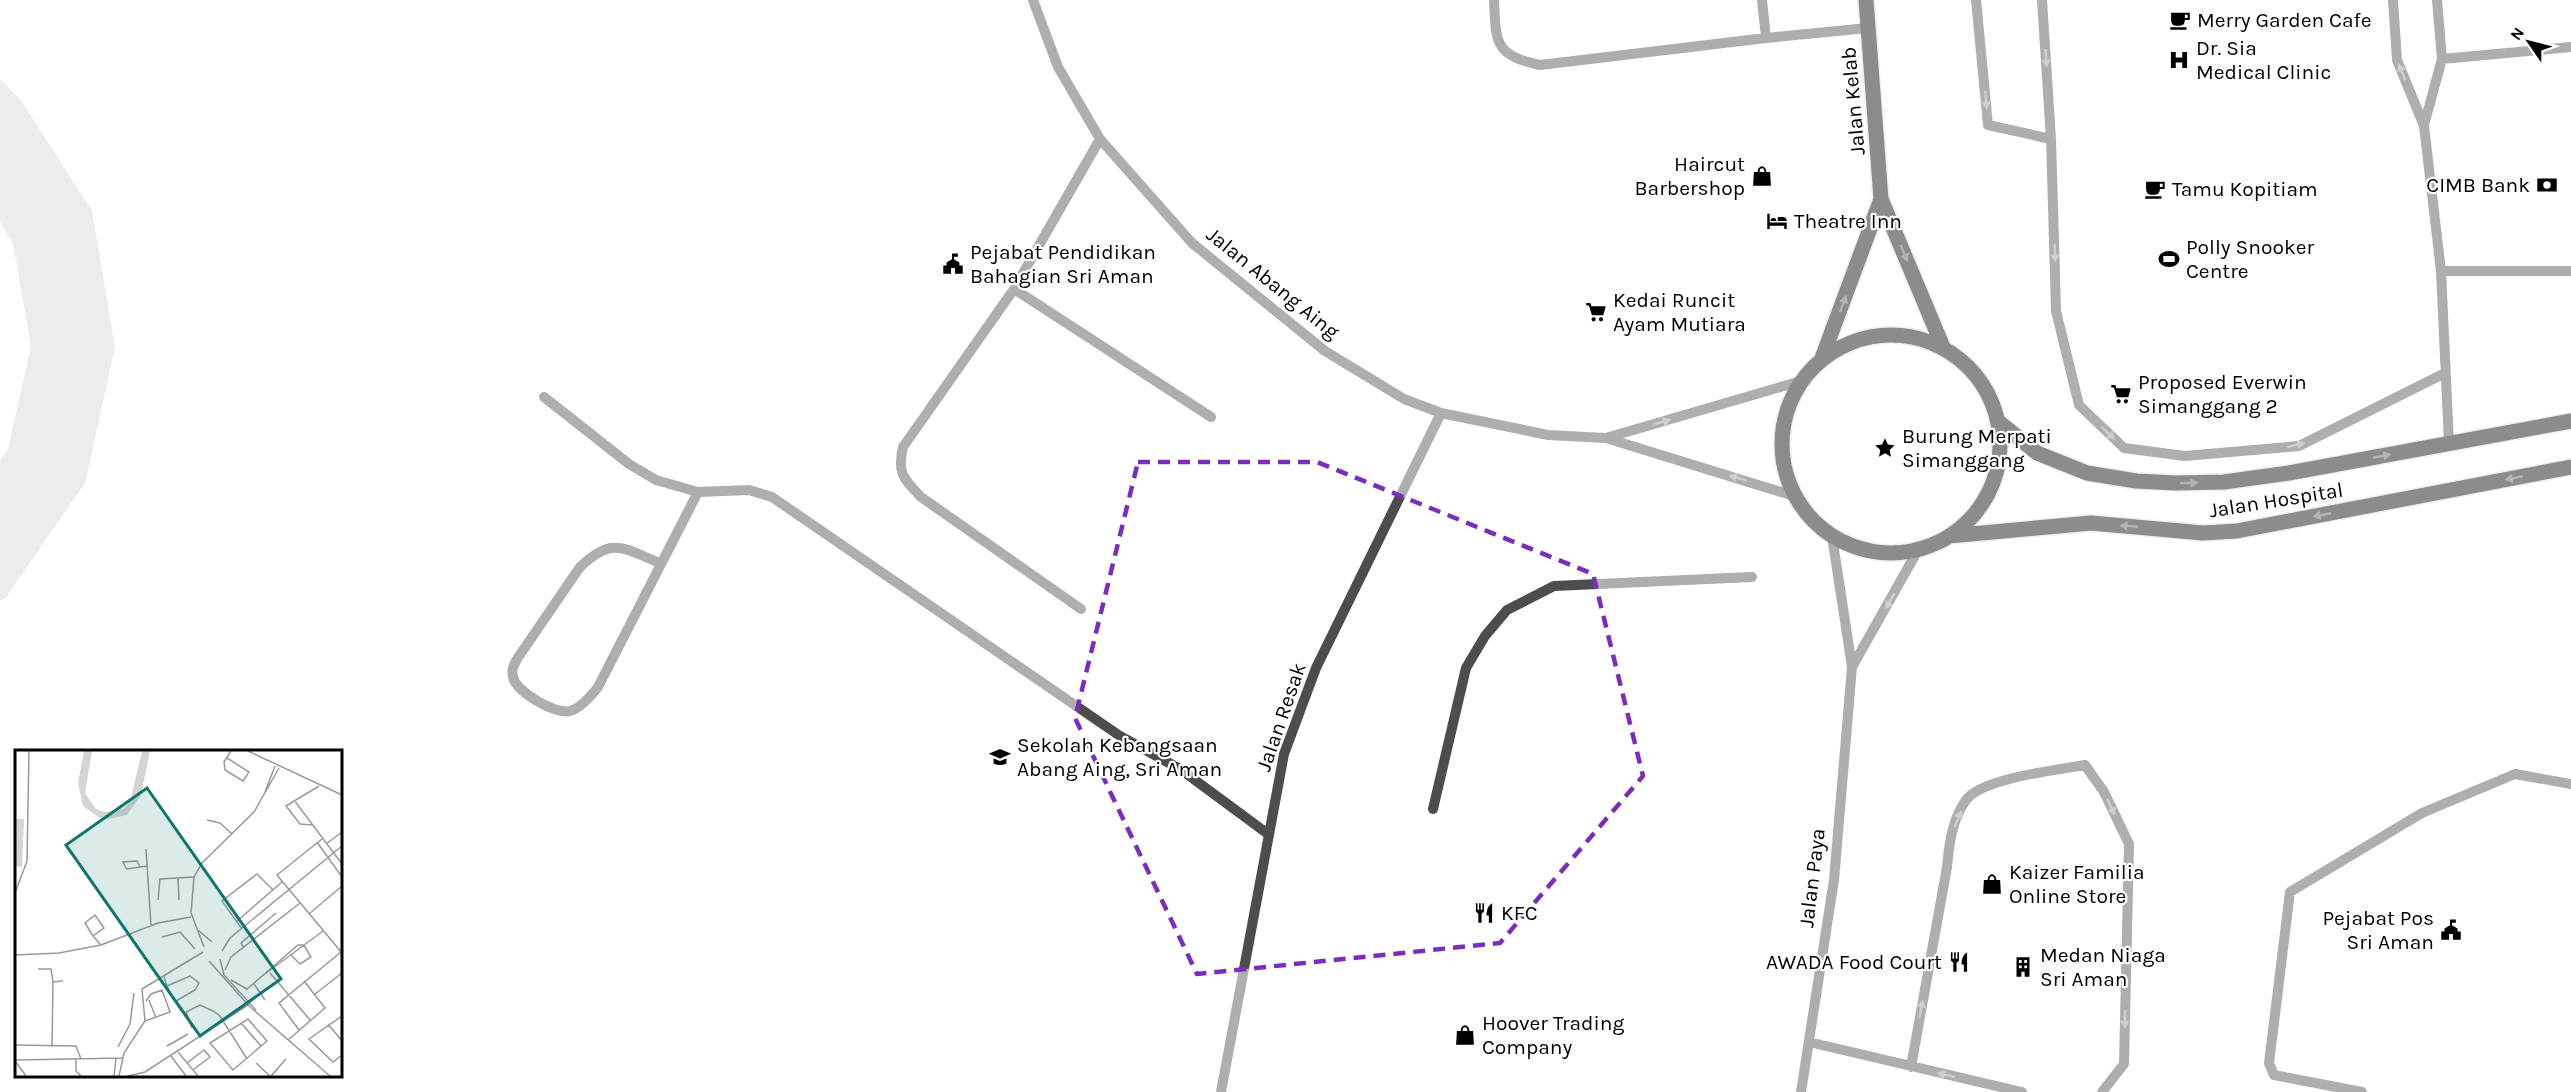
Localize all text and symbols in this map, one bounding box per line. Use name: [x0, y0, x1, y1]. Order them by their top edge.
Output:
cafe icon: Merry Garden Cafe: [2168, 8, 2192, 32]
place label: Merry Garden Cafe: [2197, 8, 2372, 32]
north arrow: [2499, 12, 2559, 72]
text: N: [2506, 24, 2528, 44]
place label: Dr. Sia Medical Clinic: [2196, 36, 2331, 84]
street label: Jalan Kelab: [1836, 46, 1870, 156]
hospital icon: Dr. Sia Medical Clinic: [2167, 48, 2191, 72]
one-way arrow: [2041, 49, 2051, 68]
one-way arrow: [2397, 62, 2407, 80]
one-way arrow: [1981, 91, 1991, 110]
place label: Haircut Barbershop: [1635, 152, 1745, 200]
shop icon: Haircut Barbershop: [1750, 164, 1774, 188]
place label: CIMB Bank: [2426, 173, 2530, 197]
bank icon: CIMB Bank: [2535, 173, 2559, 197]
cafe icon: Tamu Kopitiam: [2143, 177, 2167, 201]
place label: Tamu Kopitiam: [2172, 177, 2318, 201]
hotel icon: Theatre Inn: [1765, 209, 1789, 233]
place label: Theatre Inn: [1794, 209, 1902, 233]
street label: Jalan Abang Aing: [1202, 222, 1344, 344]
place label: Polly Snooker Centre: [2186, 235, 2315, 283]
place label: Pejabat Pendidikan Bahagian Sri Aman: [970, 240, 1156, 288]
one-way arrow: [1900, 244, 1909, 262]
one-way arrow: [2050, 244, 2059, 263]
sports icon: Polly Snooker Centre: [2157, 247, 2181, 271]
public building icon: Pejabat Pendidikan Bahagian Sri Aman: [941, 252, 965, 276]
place label: Kedai Runcit Ayam Mutiara: [1613, 288, 1746, 336]
one-way arrow: [1838, 294, 1848, 312]
supermarket icon: Kedai Runcit Ayam Mutiara: [1584, 300, 1608, 324]
place label: Proposed Everwin Simanggang 2: [2138, 370, 2307, 418]
supermarket icon: Proposed Everwin Simanggang 2: [2109, 382, 2133, 406]
one-way arrow: [1653, 417, 1671, 426]
place label: Burung Merpati Simanggang: [1902, 424, 2052, 472]
one-way arrow: [2101, 426, 2116, 440]
place icon: Burung Merpati Simanggang: [1873, 436, 1897, 460]
one-way arrow: [2287, 440, 2306, 449]
one-way arrow: [2372, 451, 2391, 460]
one-way arrow: [1729, 473, 1747, 483]
one-way arrow: [2504, 474, 2523, 483]
one-way arrow: [2179, 478, 2198, 488]
street label: Jalan Hospital: [2207, 478, 2345, 522]
one-way arrow: [2312, 511, 2331, 520]
one-way arrow: [2119, 521, 2138, 531]
one-way arrow: [1884, 593, 1895, 609]
street label: Jalan Resak: [1251, 659, 1311, 774]
place label: Sekolah Kebangsaan Abang Aing, Sri Aman: [1017, 733, 1222, 781]
school or university icon: Sekolah Kebangsaan Abang Aing, Sri Aman: [988, 745, 1012, 769]
inset map: [15, 750, 342, 1077]
one-way arrow: [2106, 798, 2116, 816]
one-way arrow: [1953, 809, 1963, 827]
street label: Jalan Paya: [1794, 827, 1830, 929]
place label: Kaizer Familia Online Store: [2009, 860, 2145, 908]
shop icon: Kaizer Familia Online Store: [1980, 872, 2004, 896]
restaurant icon: KFC: [1472, 901, 1496, 925]
place label: KFC: [1501, 901, 1538, 925]
place label: Pejabat Pos Sri Aman: [2322, 906, 2434, 954]
public building icon: Pejabat Pos Sri Aman: [2439, 918, 2463, 942]
place label: Medan Niaga Sri Aman: [2040, 943, 2166, 991]
place label: AWADA Food Court: [1766, 950, 1942, 974]
restaurant icon: AWADA Food Court: [1947, 950, 1971, 974]
building icon: Medan Niaga Sri Aman: [2011, 955, 2035, 979]
one-way arrow: [1917, 1000, 1926, 1019]
one-way arrow: [2120, 1009, 2130, 1028]
place label: Hoover Trading Company: [1482, 1011, 1624, 1059]
shop icon: Hoover Trading Company: [1453, 1023, 1477, 1047]
one-way arrow: [1936, 1070, 1955, 1079]

